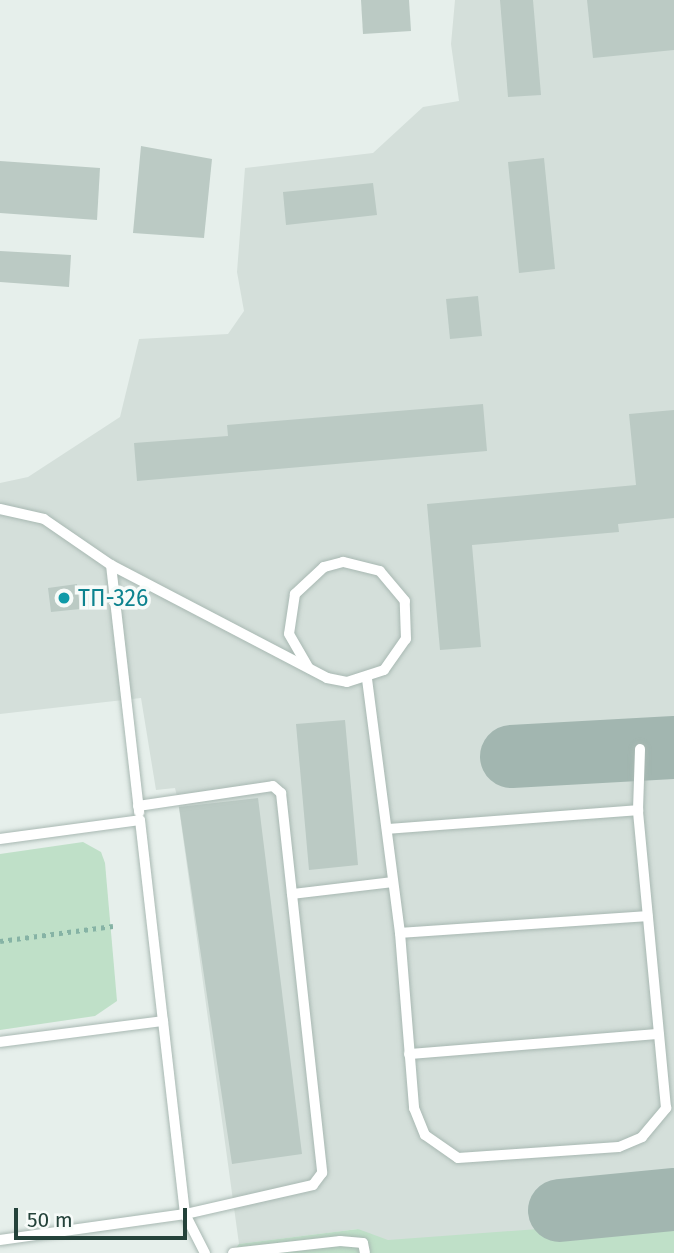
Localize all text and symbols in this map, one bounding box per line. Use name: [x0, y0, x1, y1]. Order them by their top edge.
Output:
place label: ТП-326: [78, 584, 148, 612]
marker: ТП-326: [56, 590, 72, 606]
scale bar: [18, 1194, 191, 1238]
text: 50 m: [27, 1207, 73, 1233]

